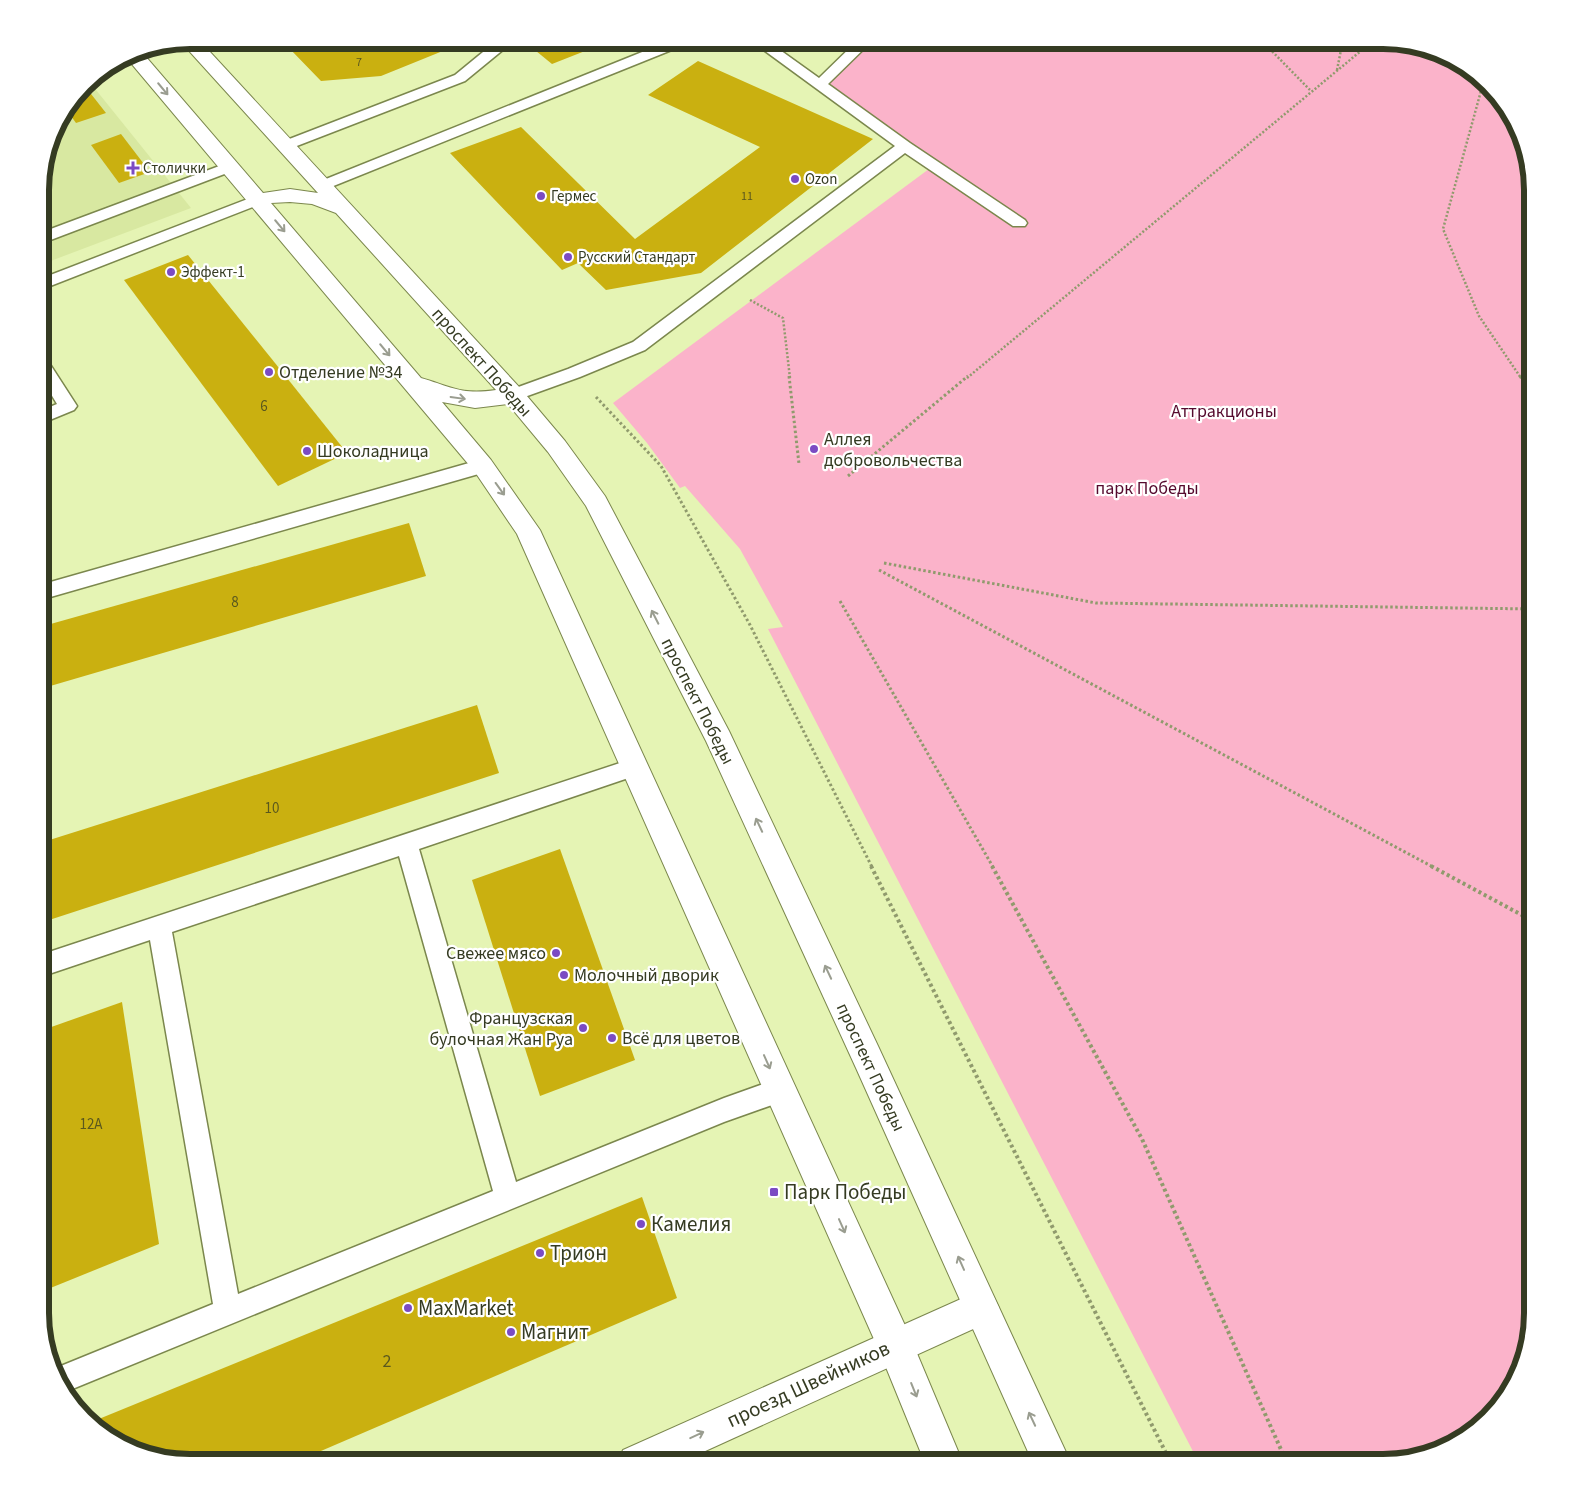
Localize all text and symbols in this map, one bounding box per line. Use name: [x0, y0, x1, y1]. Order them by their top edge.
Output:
house number: 7: [356, 54, 362, 71]
one-way arrow: [158, 82, 169, 95]
place label: Столички: [143, 158, 206, 179]
marker: Столички: [127, 162, 139, 174]
place label: Ozon: [805, 169, 837, 190]
marker: Ozon: [789, 173, 801, 185]
place label: Гермес: [551, 186, 597, 207]
house number: 11: [741, 188, 753, 205]
marker: Гермес: [535, 190, 547, 202]
one-way arrow: [274, 219, 286, 232]
place label: Русский Стандарт: [578, 247, 696, 268]
marker: Русский Стандарт: [562, 251, 574, 263]
place label: Эффект-1: [181, 262, 245, 283]
marker: Эффект-1: [165, 266, 177, 278]
street label: проспект Победы: [426, 302, 537, 422]
one-way arrow: [380, 343, 391, 356]
place label: Отделение №34: [279, 360, 403, 385]
marker: Отделение №34: [263, 366, 275, 378]
one-way arrow: [450, 393, 466, 403]
house number: 6: [260, 396, 268, 417]
park label: Аттракционы: [1171, 399, 1277, 424]
place label: Аллея добровольчества: [824, 427, 962, 473]
place label: Шоколадница: [317, 439, 429, 464]
marker: Аллея добровольчества: [808, 443, 820, 455]
marker: Шоколадница: [301, 445, 313, 457]
park label: парк Победы: [1095, 476, 1199, 501]
one-way arrow: [495, 481, 505, 495]
house number: 8: [231, 592, 239, 613]
one-way arrow: [650, 610, 659, 625]
street label: проспект Победы: [655, 634, 740, 769]
house number: 10: [265, 798, 279, 819]
one-way arrow: [753, 818, 763, 833]
place label: Свежее мясо: [446, 941, 546, 966]
marker: Свежее мясо: [550, 947, 562, 959]
place label: Молочный дворик: [574, 963, 719, 988]
one-way arrow: [822, 965, 832, 980]
marker: Молочный дворик: [558, 969, 570, 981]
street label: проспект Победы: [830, 999, 911, 1136]
place label: Французская булочная Жан Руа: [429, 1006, 573, 1052]
marker: Французская булочная Жан Руа: [577, 1022, 589, 1034]
place label: Всё для цветов: [622, 1026, 740, 1051]
marker: Всё для цветов: [606, 1032, 618, 1044]
one-way arrow: [763, 1054, 773, 1069]
house number: 12А: [79, 1114, 103, 1135]
place label: Парк Победы: [784, 1177, 907, 1207]
marker: Парк Победы: [768, 1186, 780, 1198]
place label: Камелия: [651, 1209, 731, 1239]
marker: Камелия: [635, 1218, 647, 1230]
one-way arrow: [838, 1218, 847, 1233]
place label: Трион: [550, 1238, 607, 1268]
marker: Трион: [534, 1247, 546, 1259]
one-way arrow: [955, 1256, 965, 1271]
place label: MaxMarket: [418, 1293, 514, 1323]
marker: MaxMarket: [402, 1302, 414, 1314]
place label: Магнит: [521, 1317, 589, 1347]
marker: Магнит: [505, 1326, 517, 1338]
street label: проезд Швейников: [721, 1333, 895, 1435]
house number: 2: [383, 1349, 392, 1374]
one-way arrow: [910, 1382, 919, 1397]
one-way arrow: [1026, 1412, 1036, 1427]
one-way arrow: [689, 1430, 704, 1440]

